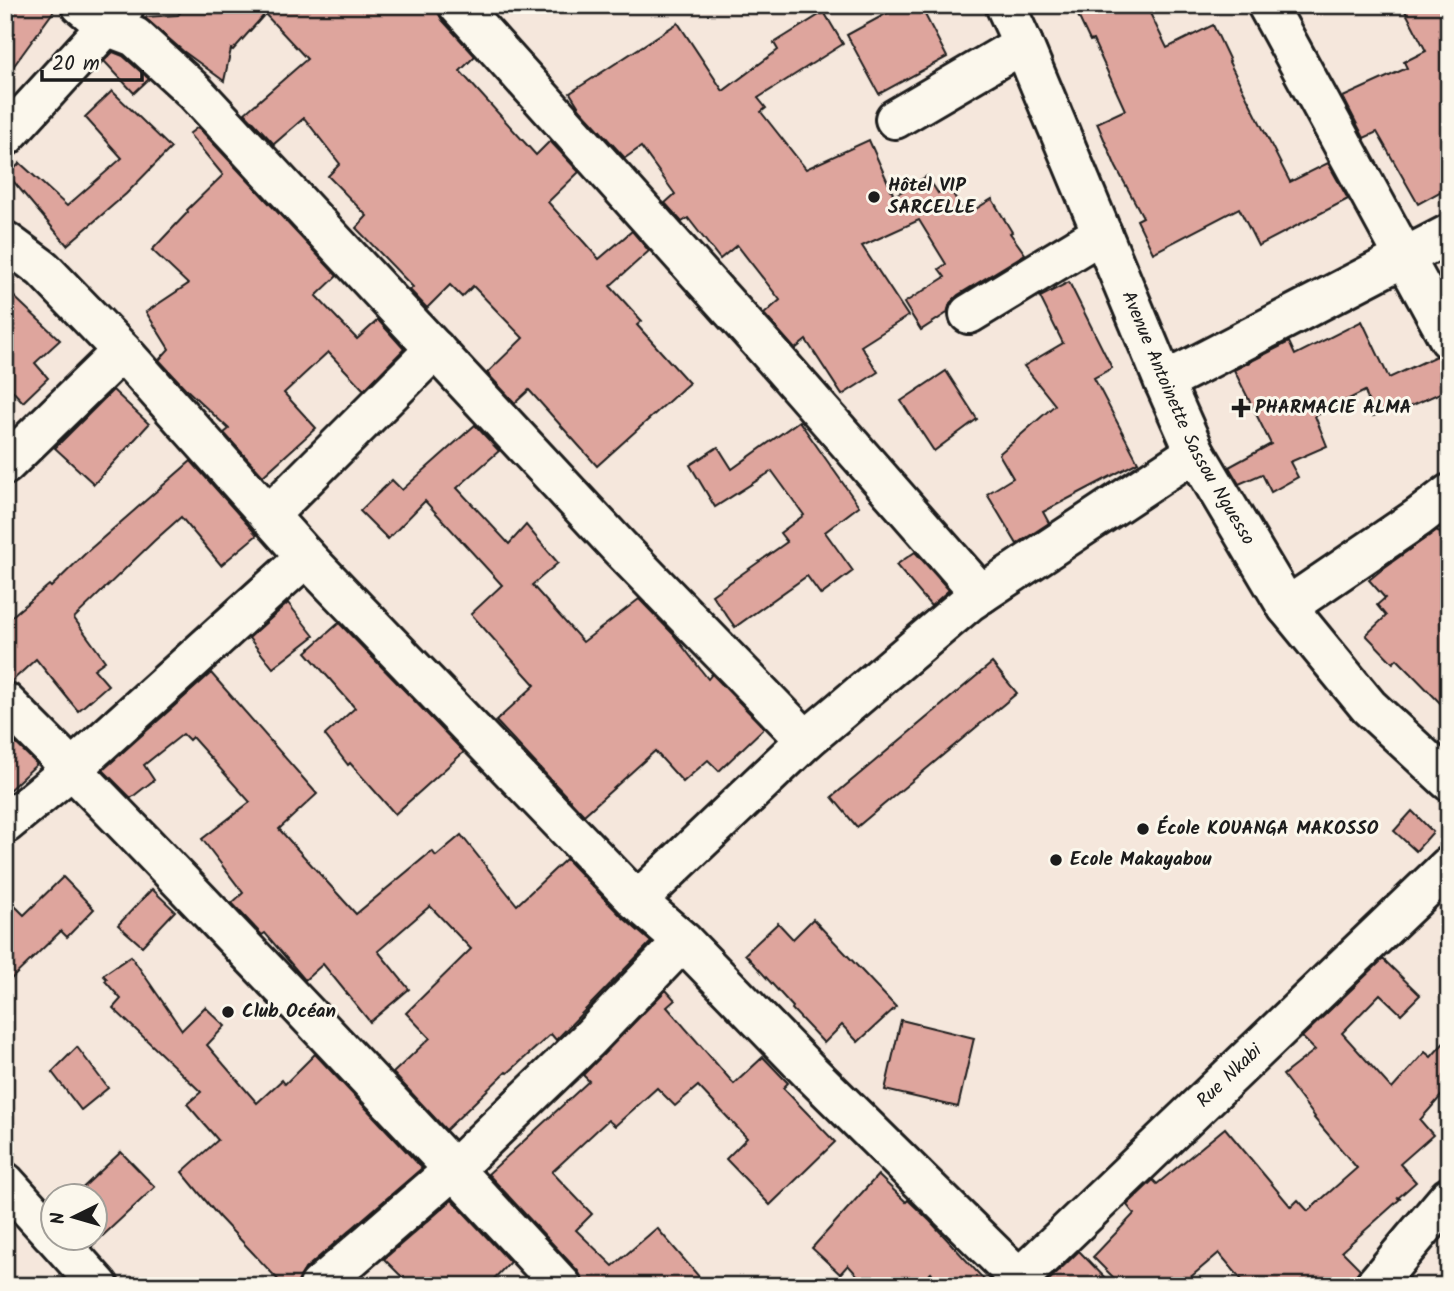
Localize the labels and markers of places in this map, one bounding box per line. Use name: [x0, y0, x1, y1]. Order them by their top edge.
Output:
place label: Hôtel VIP SARCELLE: [888, 171, 977, 223]
marker: Hôtel VIP SARCELLE: [866, 189, 882, 205]
place label: PHARMACIE ALMA: [1255, 393, 1412, 423]
marker: PHARMACIE ALMA: [1233, 400, 1249, 416]
place label: École KOUANGA MAKOSSO: [1157, 814, 1379, 844]
marker: École KOUANGA MAKOSSO: [1135, 821, 1151, 837]
place label: Ecole Makayabou: [1070, 845, 1212, 875]
marker: Ecole Makayabou: [1048, 852, 1064, 868]
place label: Club Océan: [242, 997, 336, 1027]
marker: Club Océan: [220, 1004, 236, 1020]

